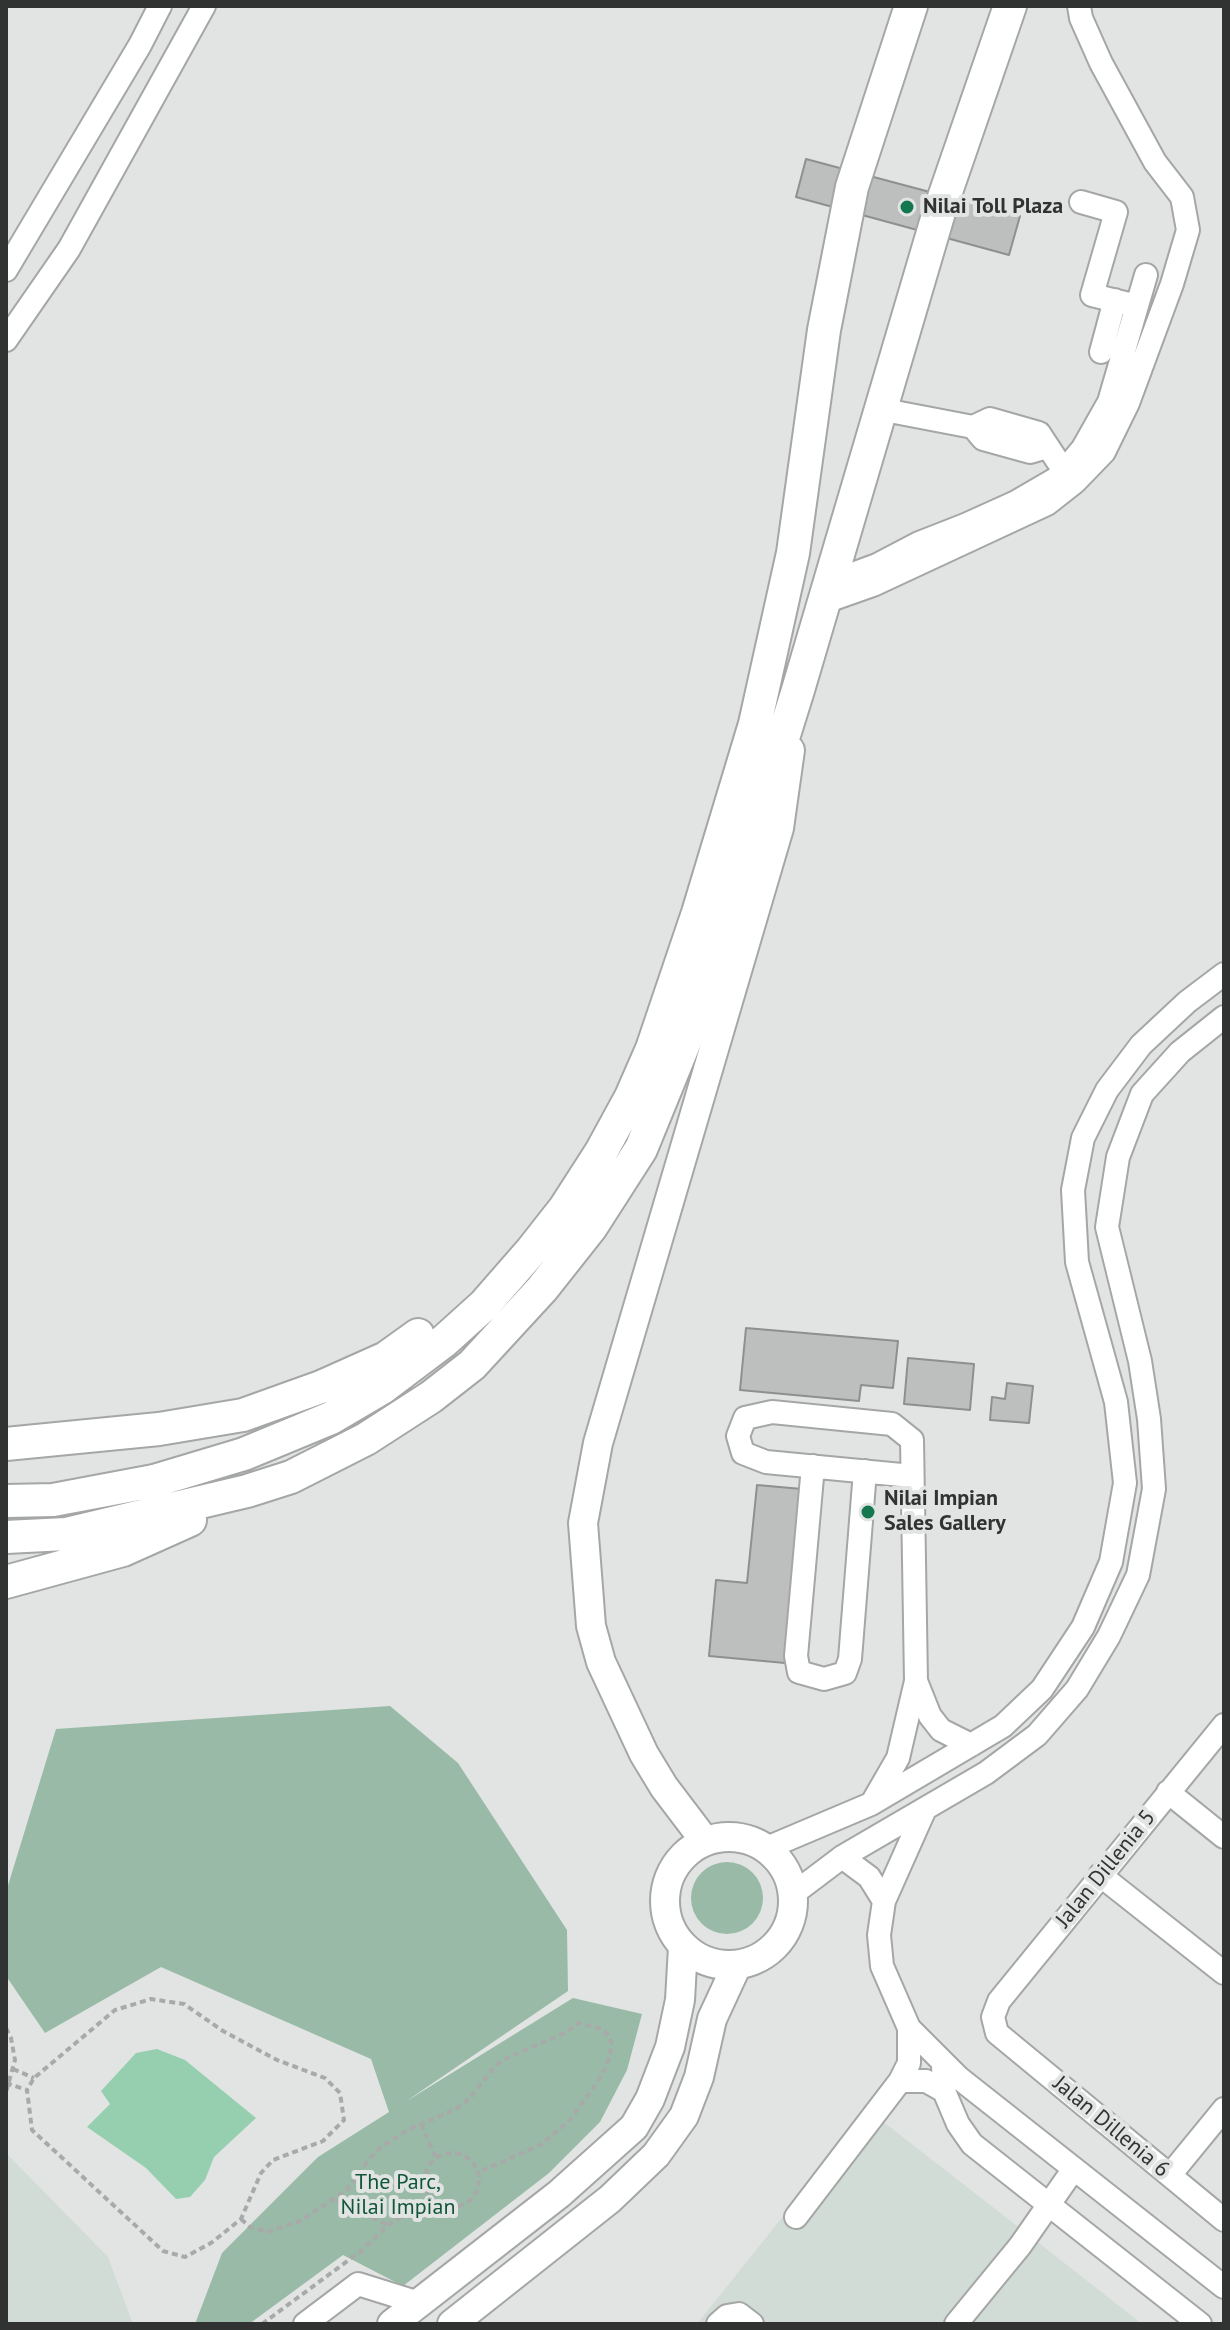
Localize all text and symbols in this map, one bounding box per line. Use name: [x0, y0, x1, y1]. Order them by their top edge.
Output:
place label: Nilai Toll Plaza: [923, 194, 1063, 220]
marker: Nilai Toll Plaza: [898, 198, 916, 216]
place label: Nilai Impian Sales Gallery: [884, 1486, 1006, 1538]
marker: Nilai Impian Sales Gallery: [859, 1503, 877, 1521]
street label: Jalan Dillenia 5: [1051, 1805, 1161, 1933]
street label: Jalan Dillenia 6: [1048, 2071, 1174, 2183]
park label: The Parc, Nilai Impian: [341, 2170, 455, 2222]

